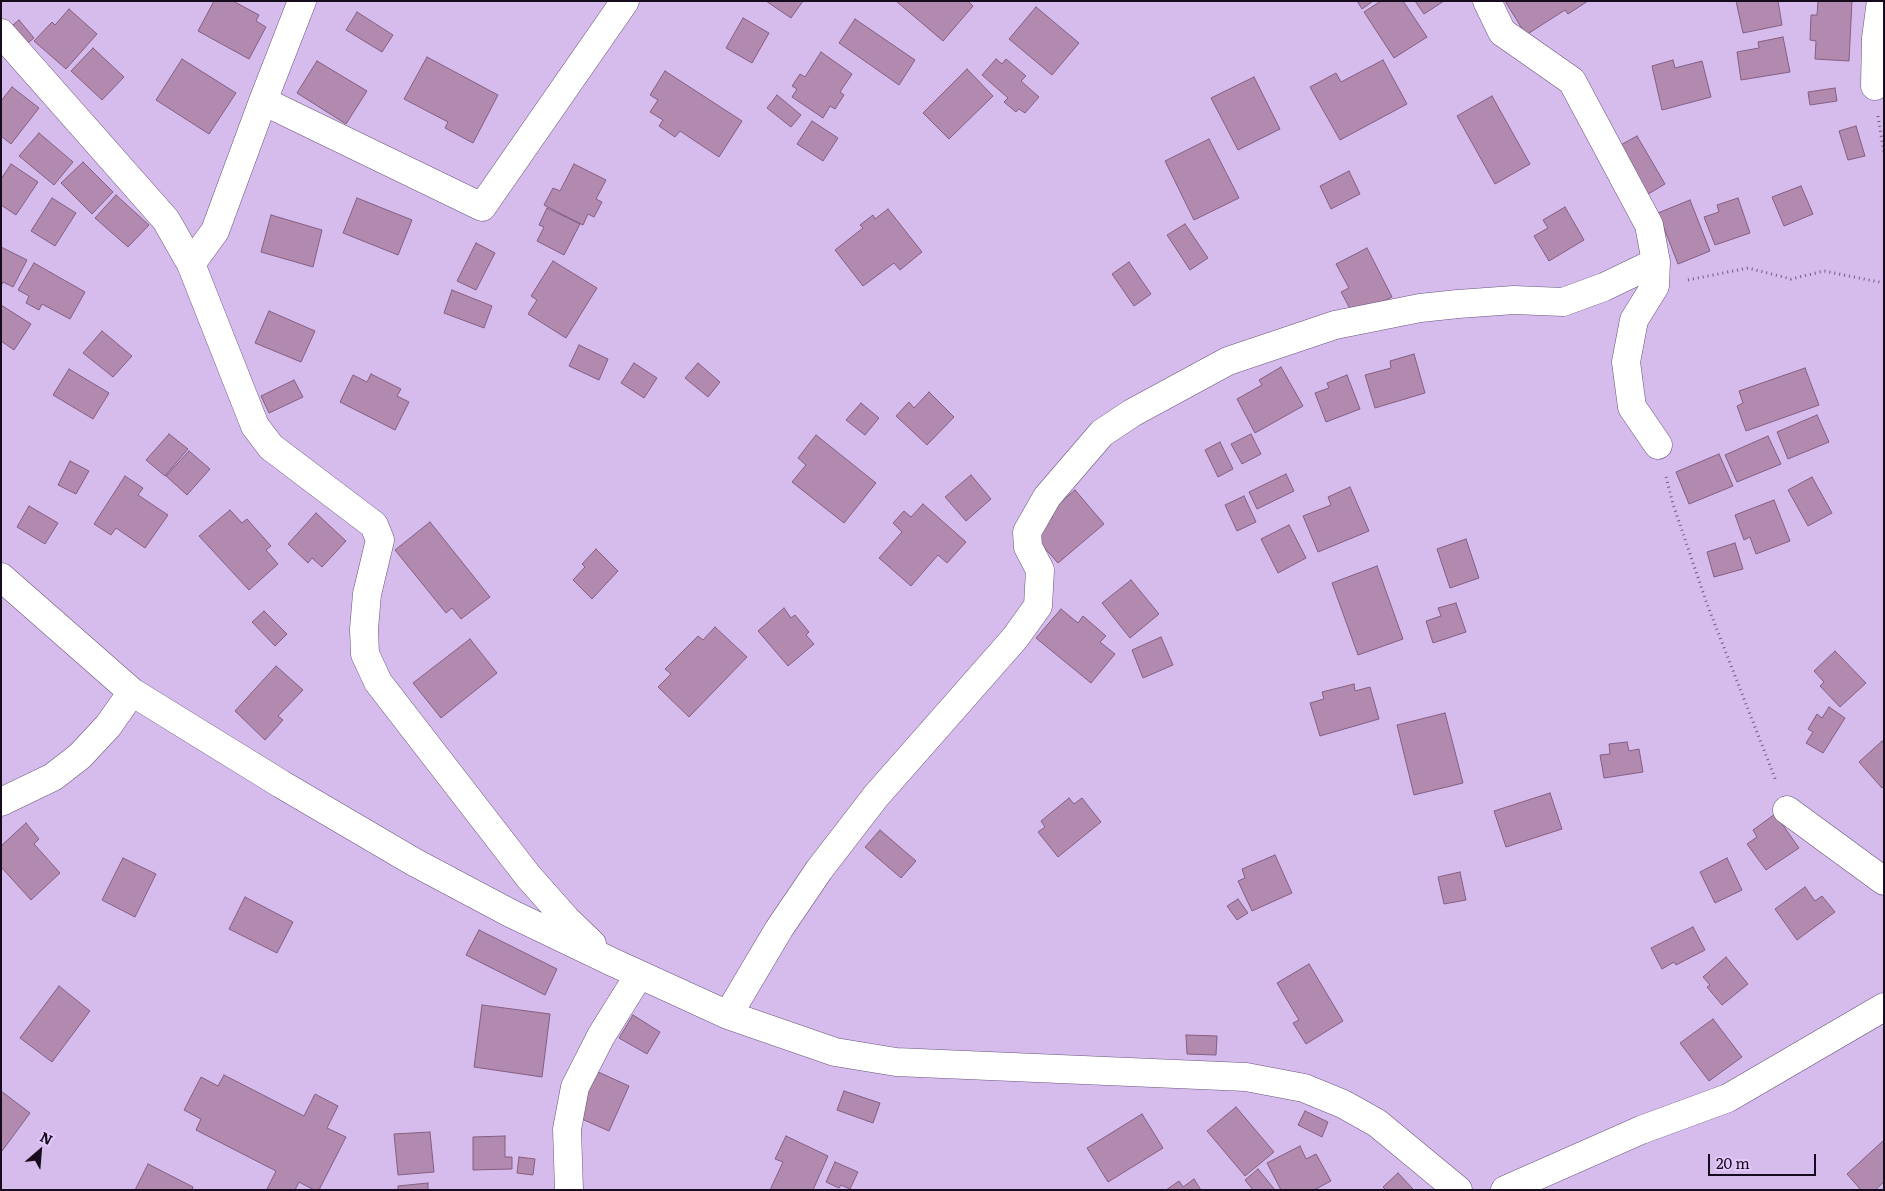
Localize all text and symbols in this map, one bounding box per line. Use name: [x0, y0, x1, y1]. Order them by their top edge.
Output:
north arrow: [15, 1126, 65, 1176]
text: N: [37, 1126, 57, 1149]
scale bar: [1710, 1144, 1818, 1176]
text: 20 m: [1716, 1151, 1750, 1174]

